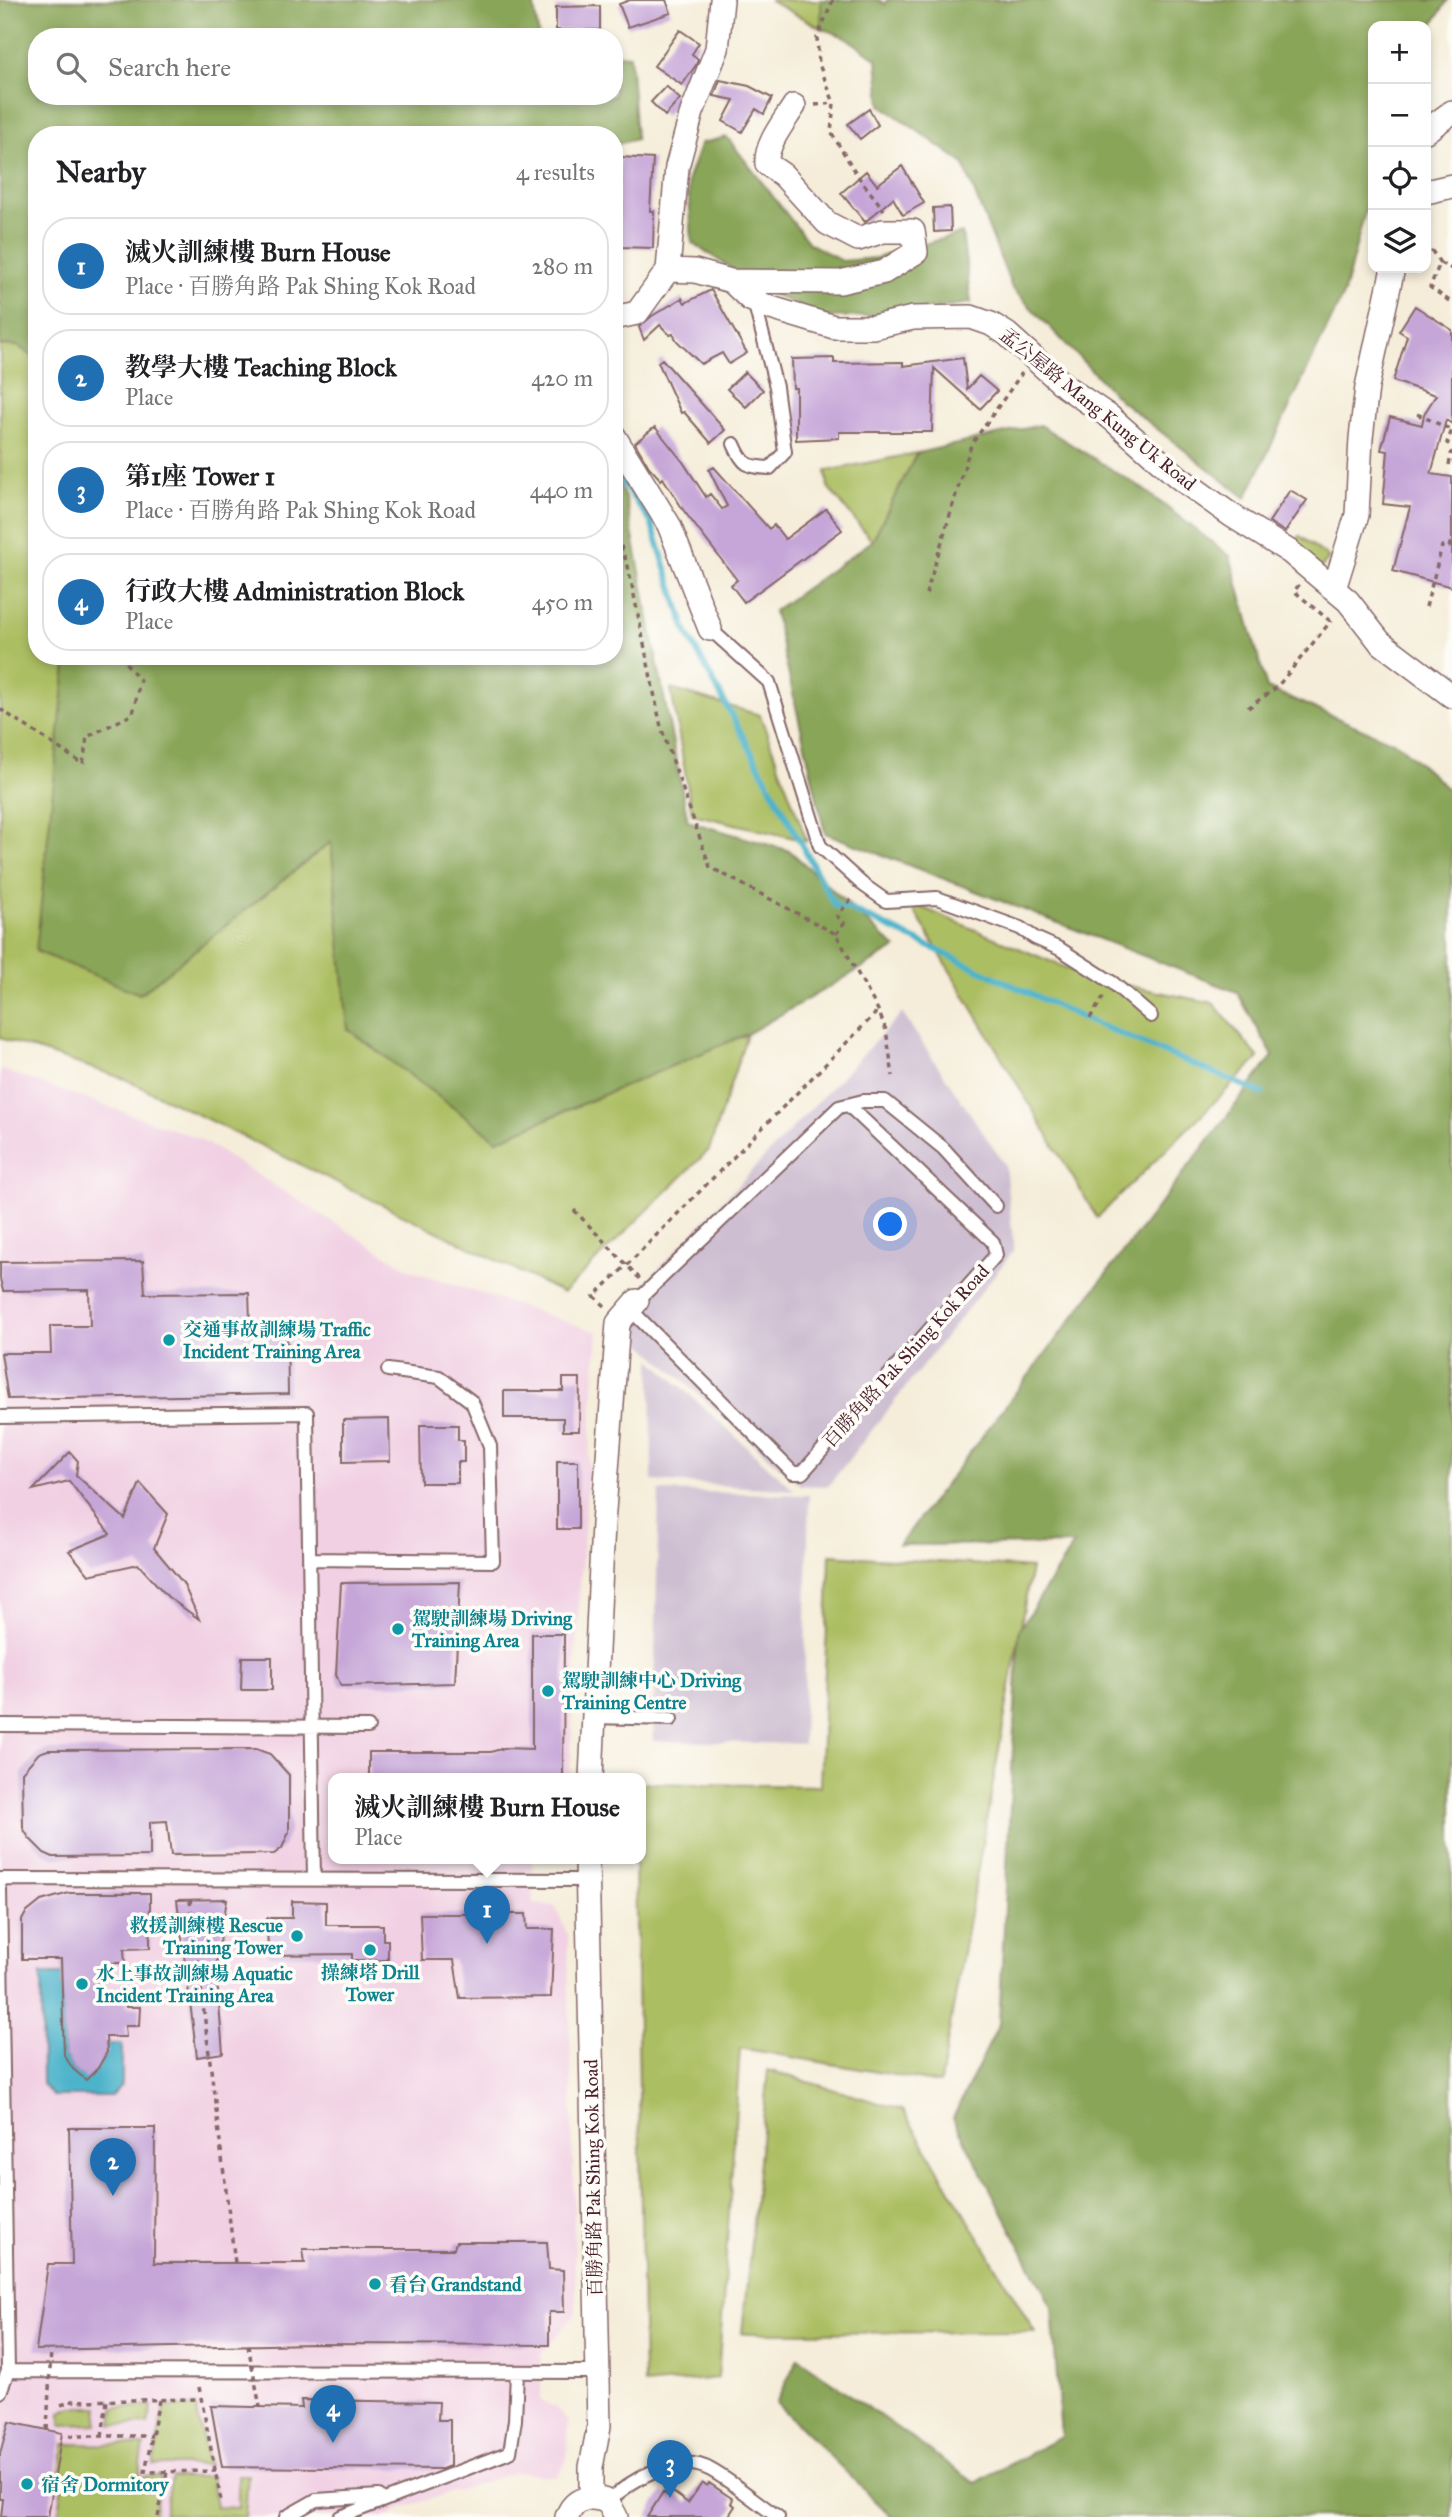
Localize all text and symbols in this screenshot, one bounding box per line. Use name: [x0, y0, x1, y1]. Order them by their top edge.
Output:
map controls: [1368, 21, 1431, 273]
button: +: [1368, 21, 1431, 84]
search box: [28, 28, 623, 105]
icon: search: [52, 48, 90, 86]
text: Search here: [108, 51, 231, 83]
button: −: [1368, 84, 1431, 147]
button: locate: [1368, 147, 1431, 210]
text: Nearby: [56, 154, 146, 190]
text: 4 results: [516, 158, 595, 186]
button: layers: [1368, 210, 1431, 273]
text: 滅火訓練樓 Burn House: [125, 236, 391, 268]
text: 1: [76, 252, 86, 280]
text: 280 m: [532, 252, 593, 280]
text: Place · 百勝角路 Pak Shing Kok Road: [125, 272, 476, 300]
street label: 孟公屋路 Mang Kung Uk Road: [995, 323, 1201, 496]
text: 教學大樓 Teaching Block: [125, 351, 397, 383]
text: 2: [75, 364, 87, 392]
text: 420 m: [531, 364, 593, 392]
text: Place: [125, 383, 173, 411]
text: 第1座 Tower 1: [125, 460, 275, 492]
text: 3: [76, 476, 86, 504]
text: 440 m: [530, 476, 593, 504]
text: Place · 百勝角路 Pak Shing Kok Road: [125, 496, 476, 524]
text: 行政大樓 Administration Block: [125, 575, 464, 607]
text: 4: [75, 588, 87, 616]
text: 450 m: [532, 588, 593, 616]
text: Place: [125, 607, 173, 635]
your location: [873, 1207, 907, 1241]
street label: 百勝角路 Pak Shing Kok Road: [818, 1260, 995, 1453]
place label: 交通事故訓練場 Traffic Incident Training Area: [183, 1318, 371, 1364]
marker: 交通事故訓練場 Traffic Incident Training Area: [161, 1332, 177, 1348]
place label: 駕駛訓練場 Driving Training Area: [411, 1607, 573, 1653]
marker: 駕駛訓練場 Driving Training Area: [390, 1621, 406, 1637]
place label: 駕駛訓練中心 Driving Training Centre: [561, 1669, 742, 1715]
marker: 駕駛訓練中心 Driving Training Centre: [540, 1683, 556, 1699]
popup: [328, 1773, 646, 1864]
text: 滅火訓練樓 Burn House: [354, 1791, 620, 1823]
text: Place: [354, 1823, 403, 1851]
pin: 1: [464, 1886, 510, 1944]
place label: 救援訓練樓 Rescue Training Tower: [130, 1914, 284, 1960]
marker: 救援訓練樓 Rescue Training Tower: [289, 1928, 305, 1944]
marker: 操練塔 Drill Tower: [362, 1942, 378, 1958]
place label: 操練塔 Drill Tower: [321, 1961, 420, 2006]
place label: 水上事故訓練場 Aquatic Incident Training Area: [96, 1962, 293, 2008]
marker: 水上事故訓練場 Aquatic Incident Training Area: [74, 1976, 90, 1992]
street label: 百勝角路 Pak Shing Kok Road: [579, 2058, 608, 2297]
pin: 2: [90, 2138, 136, 2196]
place label: 看台 Grandstand: [389, 2273, 522, 2296]
marker: 看台 Grandstand: [367, 2276, 383, 2292]
pin: 4: [310, 2385, 356, 2443]
pin: 3: [647, 2440, 693, 2498]
place label: 宿舍 Dormitory: [41, 2473, 169, 2497]
marker: 宿舍 Dormitory: [19, 2476, 35, 2492]

